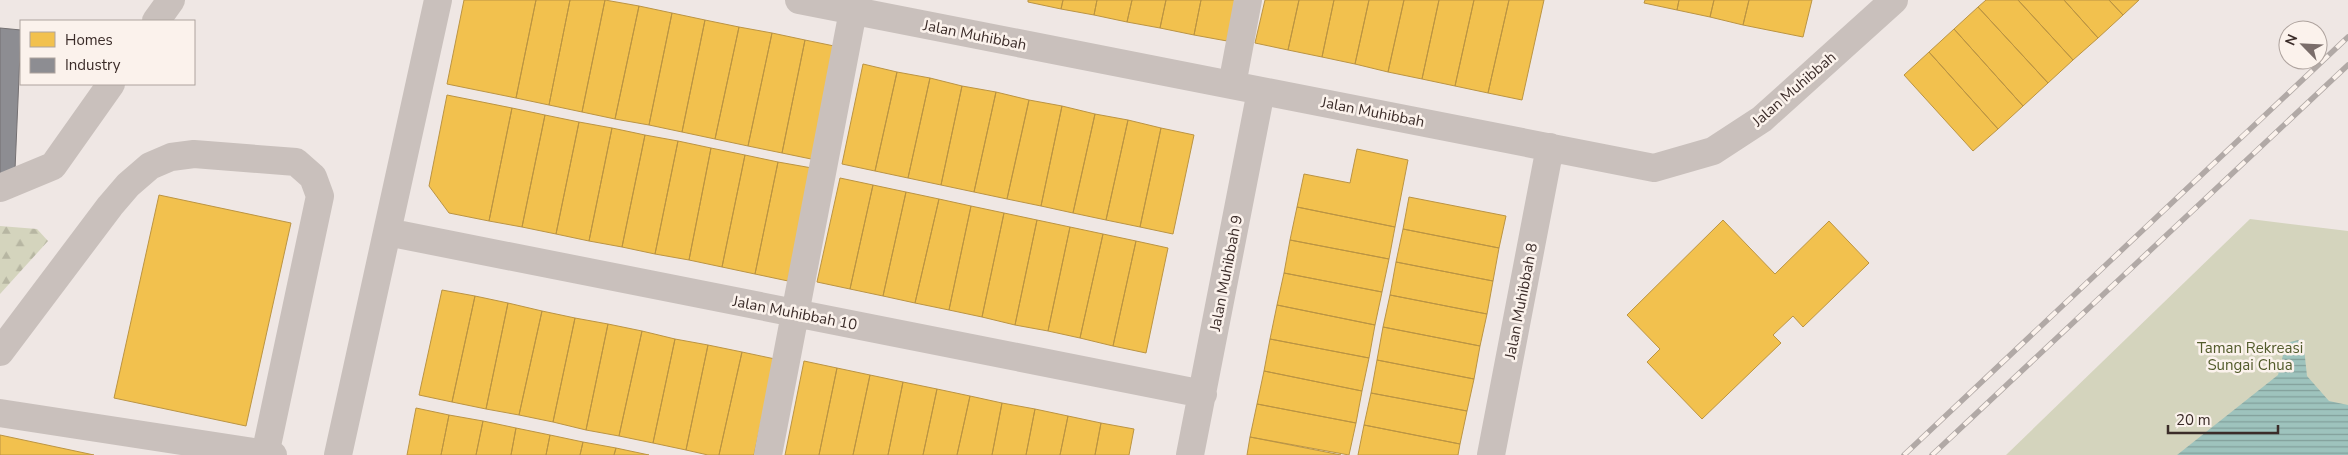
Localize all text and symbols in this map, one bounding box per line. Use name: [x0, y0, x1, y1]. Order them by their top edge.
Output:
street label: Jalan Muhibbah: [921, 15, 1028, 55]
legend: [20, 20, 195, 85]
north arrow: [2278, 20, 2328, 70]
text: Homes: [65, 30, 113, 50]
text: N: [2281, 31, 2302, 49]
street label: Jalan Muhibbah: [1747, 47, 1840, 132]
text: Industry: [65, 55, 121, 75]
street label: Jalan Muhibbah: [1319, 92, 1426, 132]
street label: Jalan Muhibbah 9: [1205, 213, 1247, 334]
street label: Jalan Muhibbah 8: [1500, 241, 1542, 362]
street label: Jalan Muhibbah 10: [730, 291, 859, 335]
park label: Taman Rekreasi Sungai Chua: [2197, 338, 2303, 375]
scale bar: [2168, 402, 2278, 434]
text: 20 m: [2176, 410, 2211, 430]

